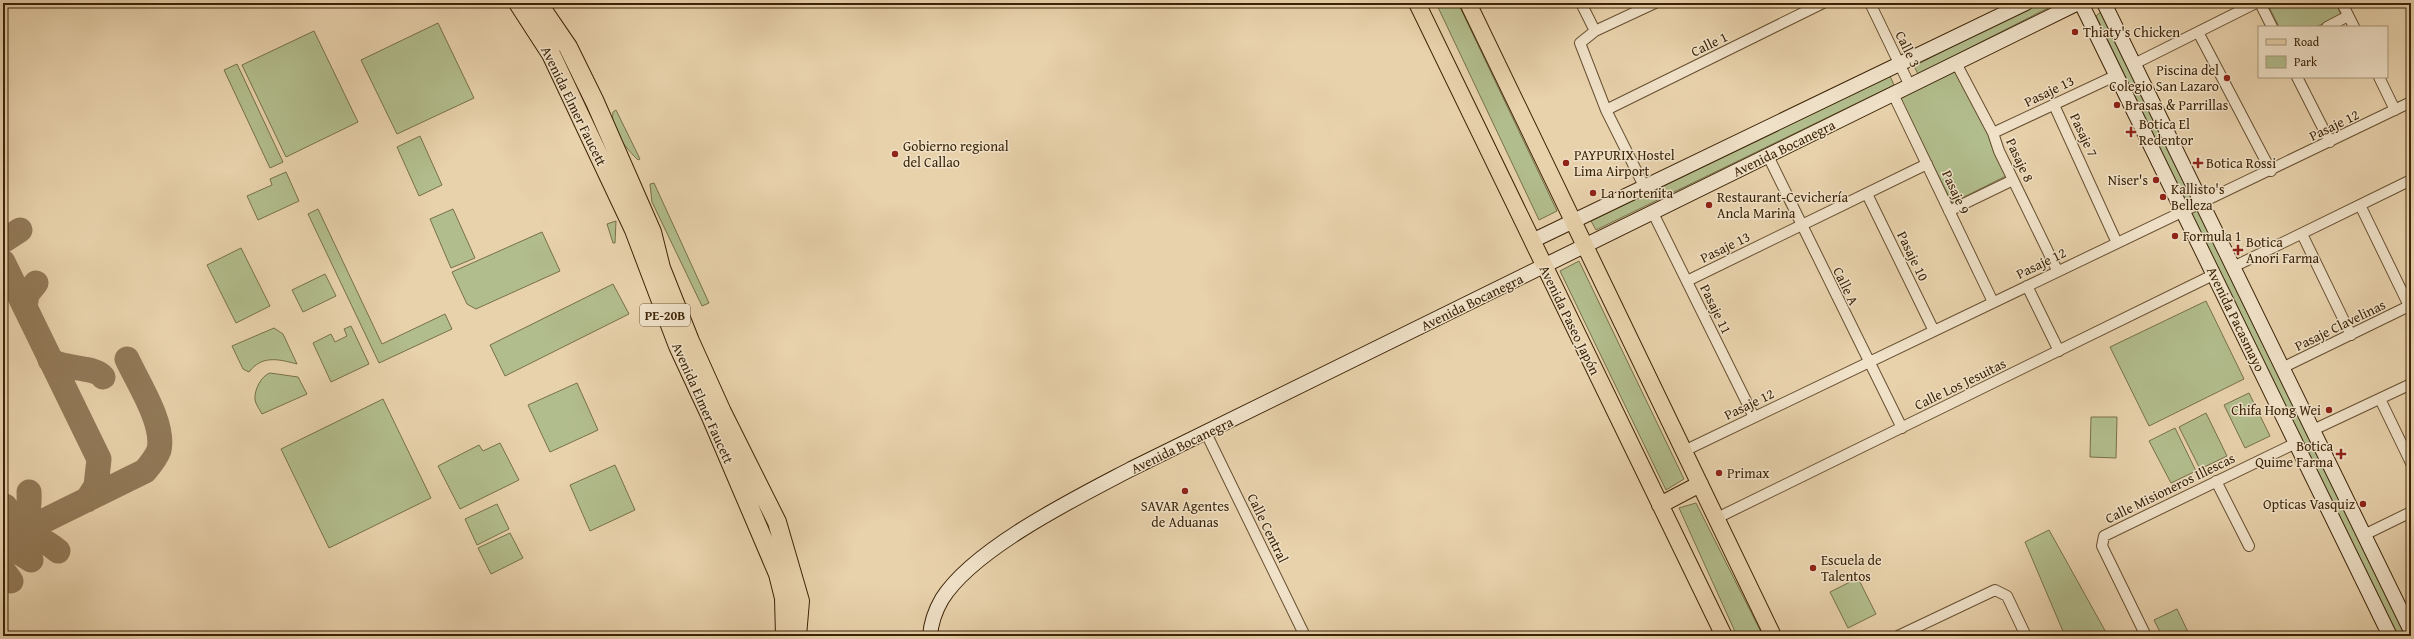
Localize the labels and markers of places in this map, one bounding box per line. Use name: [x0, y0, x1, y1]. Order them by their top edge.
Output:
place label: Thiaty's Chicken: [2083, 22, 2180, 42]
marker: Thiaty's Chicken: [2070, 27, 2080, 37]
place label: Piscina del Colegio San Lazaro: [2109, 60, 2219, 96]
marker: Piscina del Colegio San Lazaro: [2222, 73, 2232, 83]
place label: Brasas & Parrillas: [2125, 95, 2228, 115]
marker: Brasas & Parrillas: [2112, 100, 2122, 110]
place label: Botica El Redentor: [2139, 114, 2194, 150]
marker: Botica El Redentor: [2126, 127, 2136, 137]
place label: Gobierno regional del Callao: [903, 136, 1009, 172]
place label: PAYPURIX Hostel Lima Airport: [1574, 145, 1675, 181]
marker: Gobierno regional del Callao: [890, 149, 900, 159]
place label: Botica Rossi: [2206, 153, 2276, 173]
marker: PAYPURIX Hostel Lima Airport: [1561, 158, 1571, 168]
marker: Botica Rossi: [2193, 158, 2203, 168]
place label: Niser's: [2108, 170, 2148, 190]
marker: Niser's: [2151, 175, 2161, 185]
place label: Kallisto's Belleza: [2171, 179, 2225, 215]
place label: La nortenita: [1601, 183, 1674, 203]
place label: Restaurant-Cevichería Ancla Marina: [1717, 187, 1848, 223]
marker: La nortenita: [1588, 188, 1598, 198]
marker: Kallisto's Belleza: [2158, 192, 2168, 202]
marker: Restaurant-Cevichería Ancla Marina: [1704, 200, 1714, 210]
place label: Formula 1: [2183, 226, 2242, 246]
marker: Formula 1: [2170, 231, 2180, 241]
place label: Botica Anori Farma: [2246, 232, 2319, 268]
marker: Botica Anori Farma: [2233, 245, 2243, 255]
place label: Chifa Hong Wei: [2231, 400, 2321, 420]
marker: Chifa Hong Wei: [2324, 405, 2334, 415]
place label: Botica Quime Farma: [2255, 436, 2333, 472]
marker: Botica Quime Farma: [2336, 449, 2346, 459]
place label: Primax: [1727, 463, 1770, 483]
marker: Primax: [1714, 468, 1724, 478]
marker: SAVAR Agentes de Aduanas: [1180, 486, 1190, 496]
place label: Opticas Vasquiz: [2263, 494, 2355, 514]
place label: SAVAR Agentes de Aduanas: [1141, 496, 1229, 532]
marker: Opticas Vasquiz: [2358, 499, 2368, 509]
place label: Escuela de Talentos: [1821, 550, 1882, 586]
marker: Escuela de Talentos: [1808, 563, 1818, 573]

